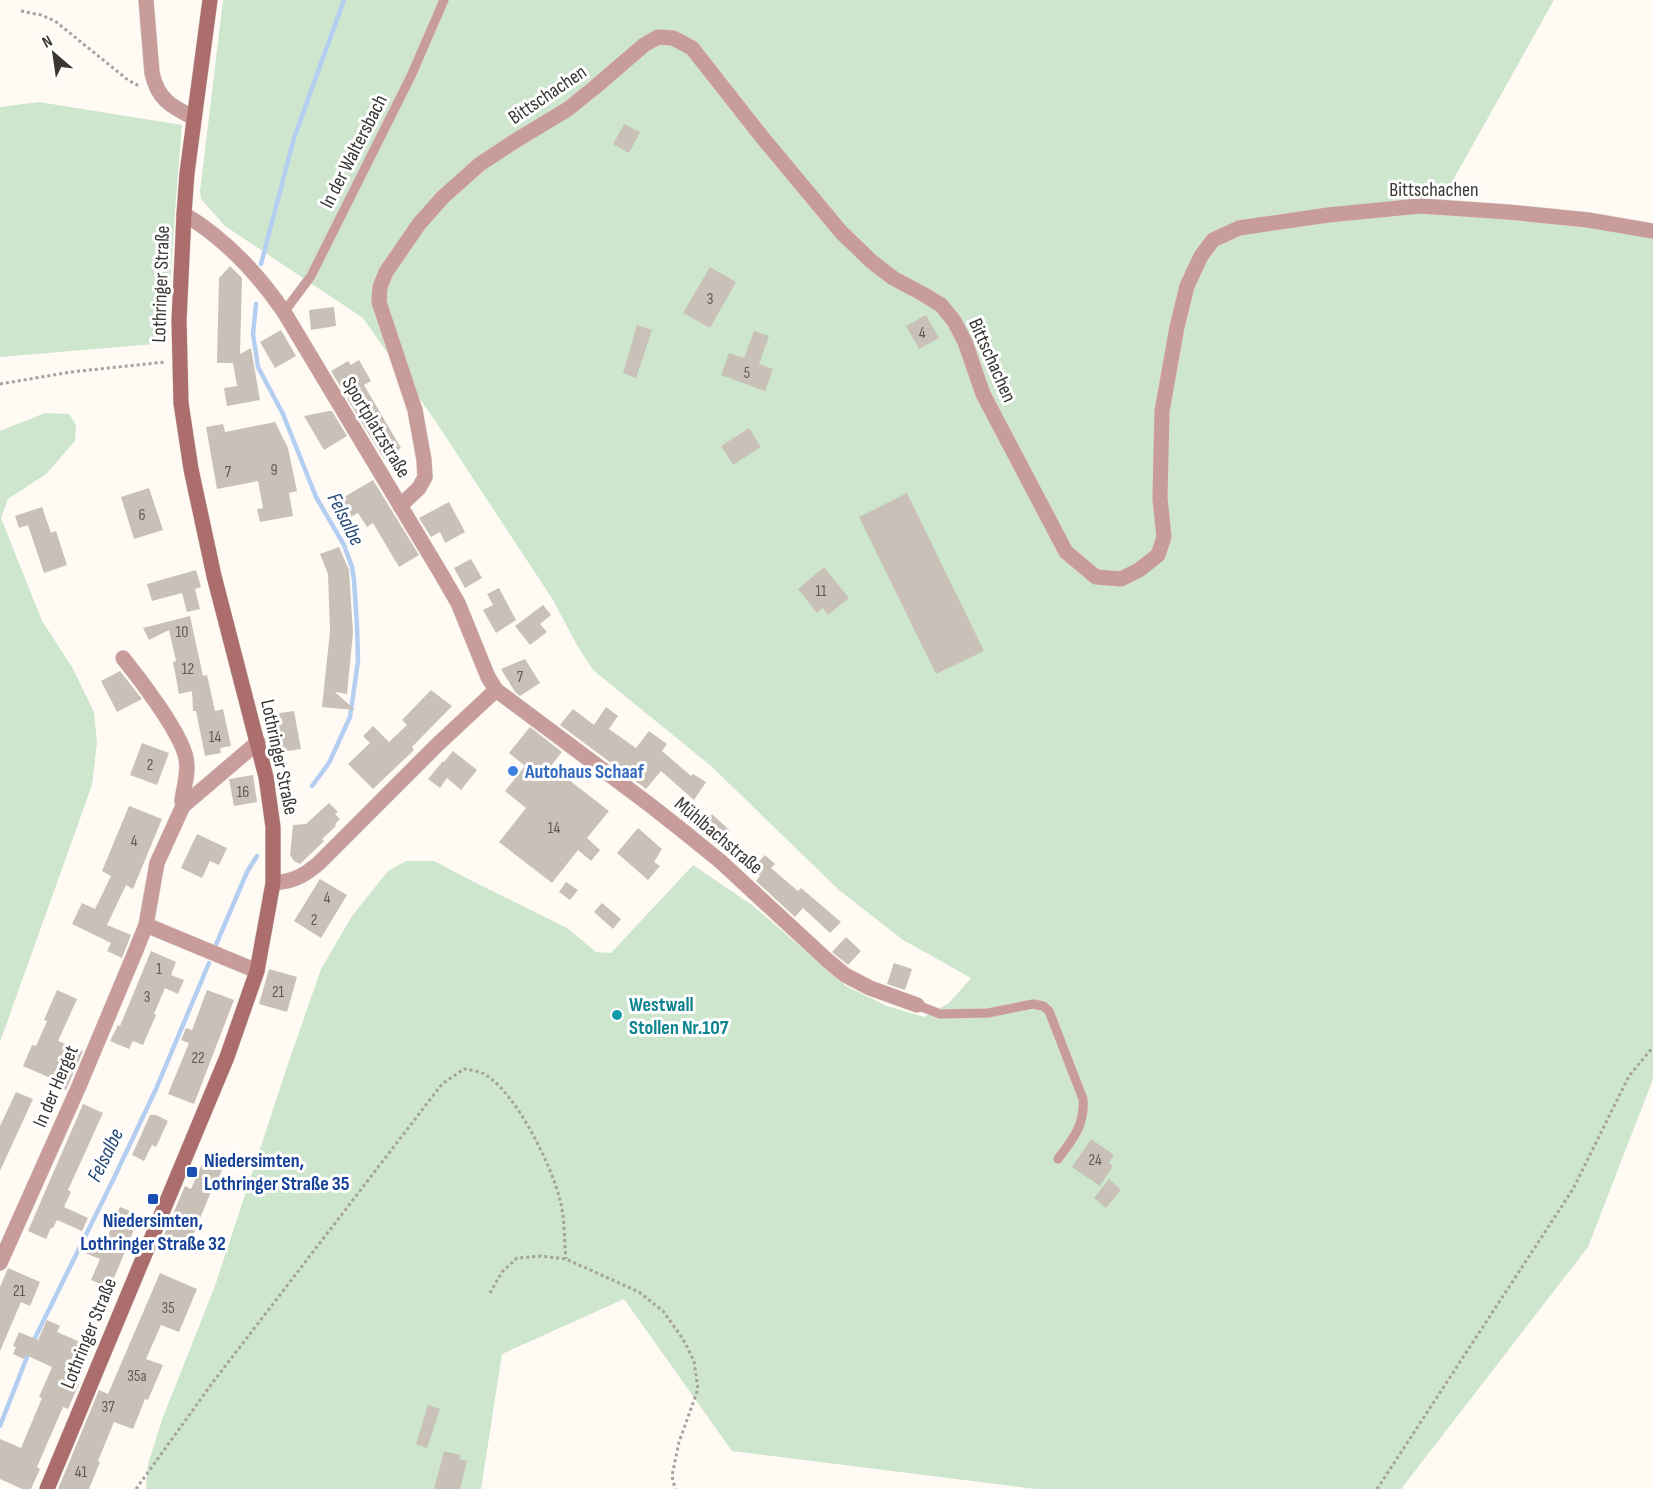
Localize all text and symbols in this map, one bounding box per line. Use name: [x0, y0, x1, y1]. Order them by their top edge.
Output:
north arrow: [24, 24, 84, 84]
text: N: [39, 32, 56, 53]
street label: Bittschachen: [504, 60, 591, 130]
street label: In der Waltersbach: [315, 91, 393, 212]
street label: Bittschachen: [1389, 178, 1479, 202]
street label: Lothringer Straße: [147, 225, 175, 343]
house number: 3: [707, 290, 713, 309]
street label: Bittschachen: [963, 315, 1021, 406]
house number: 4: [919, 324, 926, 343]
house number: 5: [744, 364, 750, 383]
street label: Sportplatzstraße: [337, 373, 416, 482]
house number: 9: [270, 461, 278, 480]
house number: 7: [225, 463, 232, 482]
water label: Felsalbe: [322, 489, 369, 550]
house number: 6: [138, 506, 146, 525]
house number: 11: [815, 582, 827, 601]
house number: 10: [176, 623, 188, 642]
house number: 12: [182, 660, 194, 679]
house number: 7: [517, 668, 524, 687]
street label: Lothringer Straße: [255, 697, 303, 817]
house number: 14: [209, 728, 221, 747]
house number: 2: [147, 756, 153, 775]
place label: Autohaus Schaaf: [524, 760, 645, 784]
marker: Autohaus Schaaf: [506, 764, 520, 778]
house number: 16: [237, 783, 249, 802]
street label: Mühlbachstraße: [669, 792, 767, 880]
house number: 14: [548, 819, 560, 838]
house number: 4: [131, 832, 138, 851]
house number: 4: [324, 889, 331, 908]
house number: 2: [311, 911, 317, 930]
house number: 1: [156, 960, 162, 979]
house number: 21: [272, 983, 285, 1002]
house number: 3: [144, 988, 150, 1007]
place label: Westwall Stollen Nr.107: [629, 993, 729, 1040]
marker: Westwall Stollen Nr.107: [610, 1008, 624, 1022]
street label: In der Herget: [28, 1042, 84, 1131]
house number: 22: [191, 1049, 205, 1068]
water label: Felsalbe: [82, 1125, 129, 1186]
place label: Niedersimten, Lothringer Straße 35: [204, 1149, 350, 1196]
house number: 24: [1088, 1151, 1102, 1170]
marker: Niedersimten, Lothringer Straße 35: [185, 1165, 199, 1179]
marker: Niedersimten, Lothringer Straße 32: [146, 1192, 160, 1206]
place label: Niedersimten, Lothringer Straße 32: [80, 1209, 226, 1256]
street label: Lothringer Straße: [56, 1275, 122, 1392]
house number: 21: [13, 1282, 26, 1301]
house number: 35: [161, 1299, 175, 1318]
house number: 35a: [127, 1367, 147, 1386]
house number: 37: [101, 1398, 115, 1417]
house number: 41: [75, 1463, 88, 1482]

